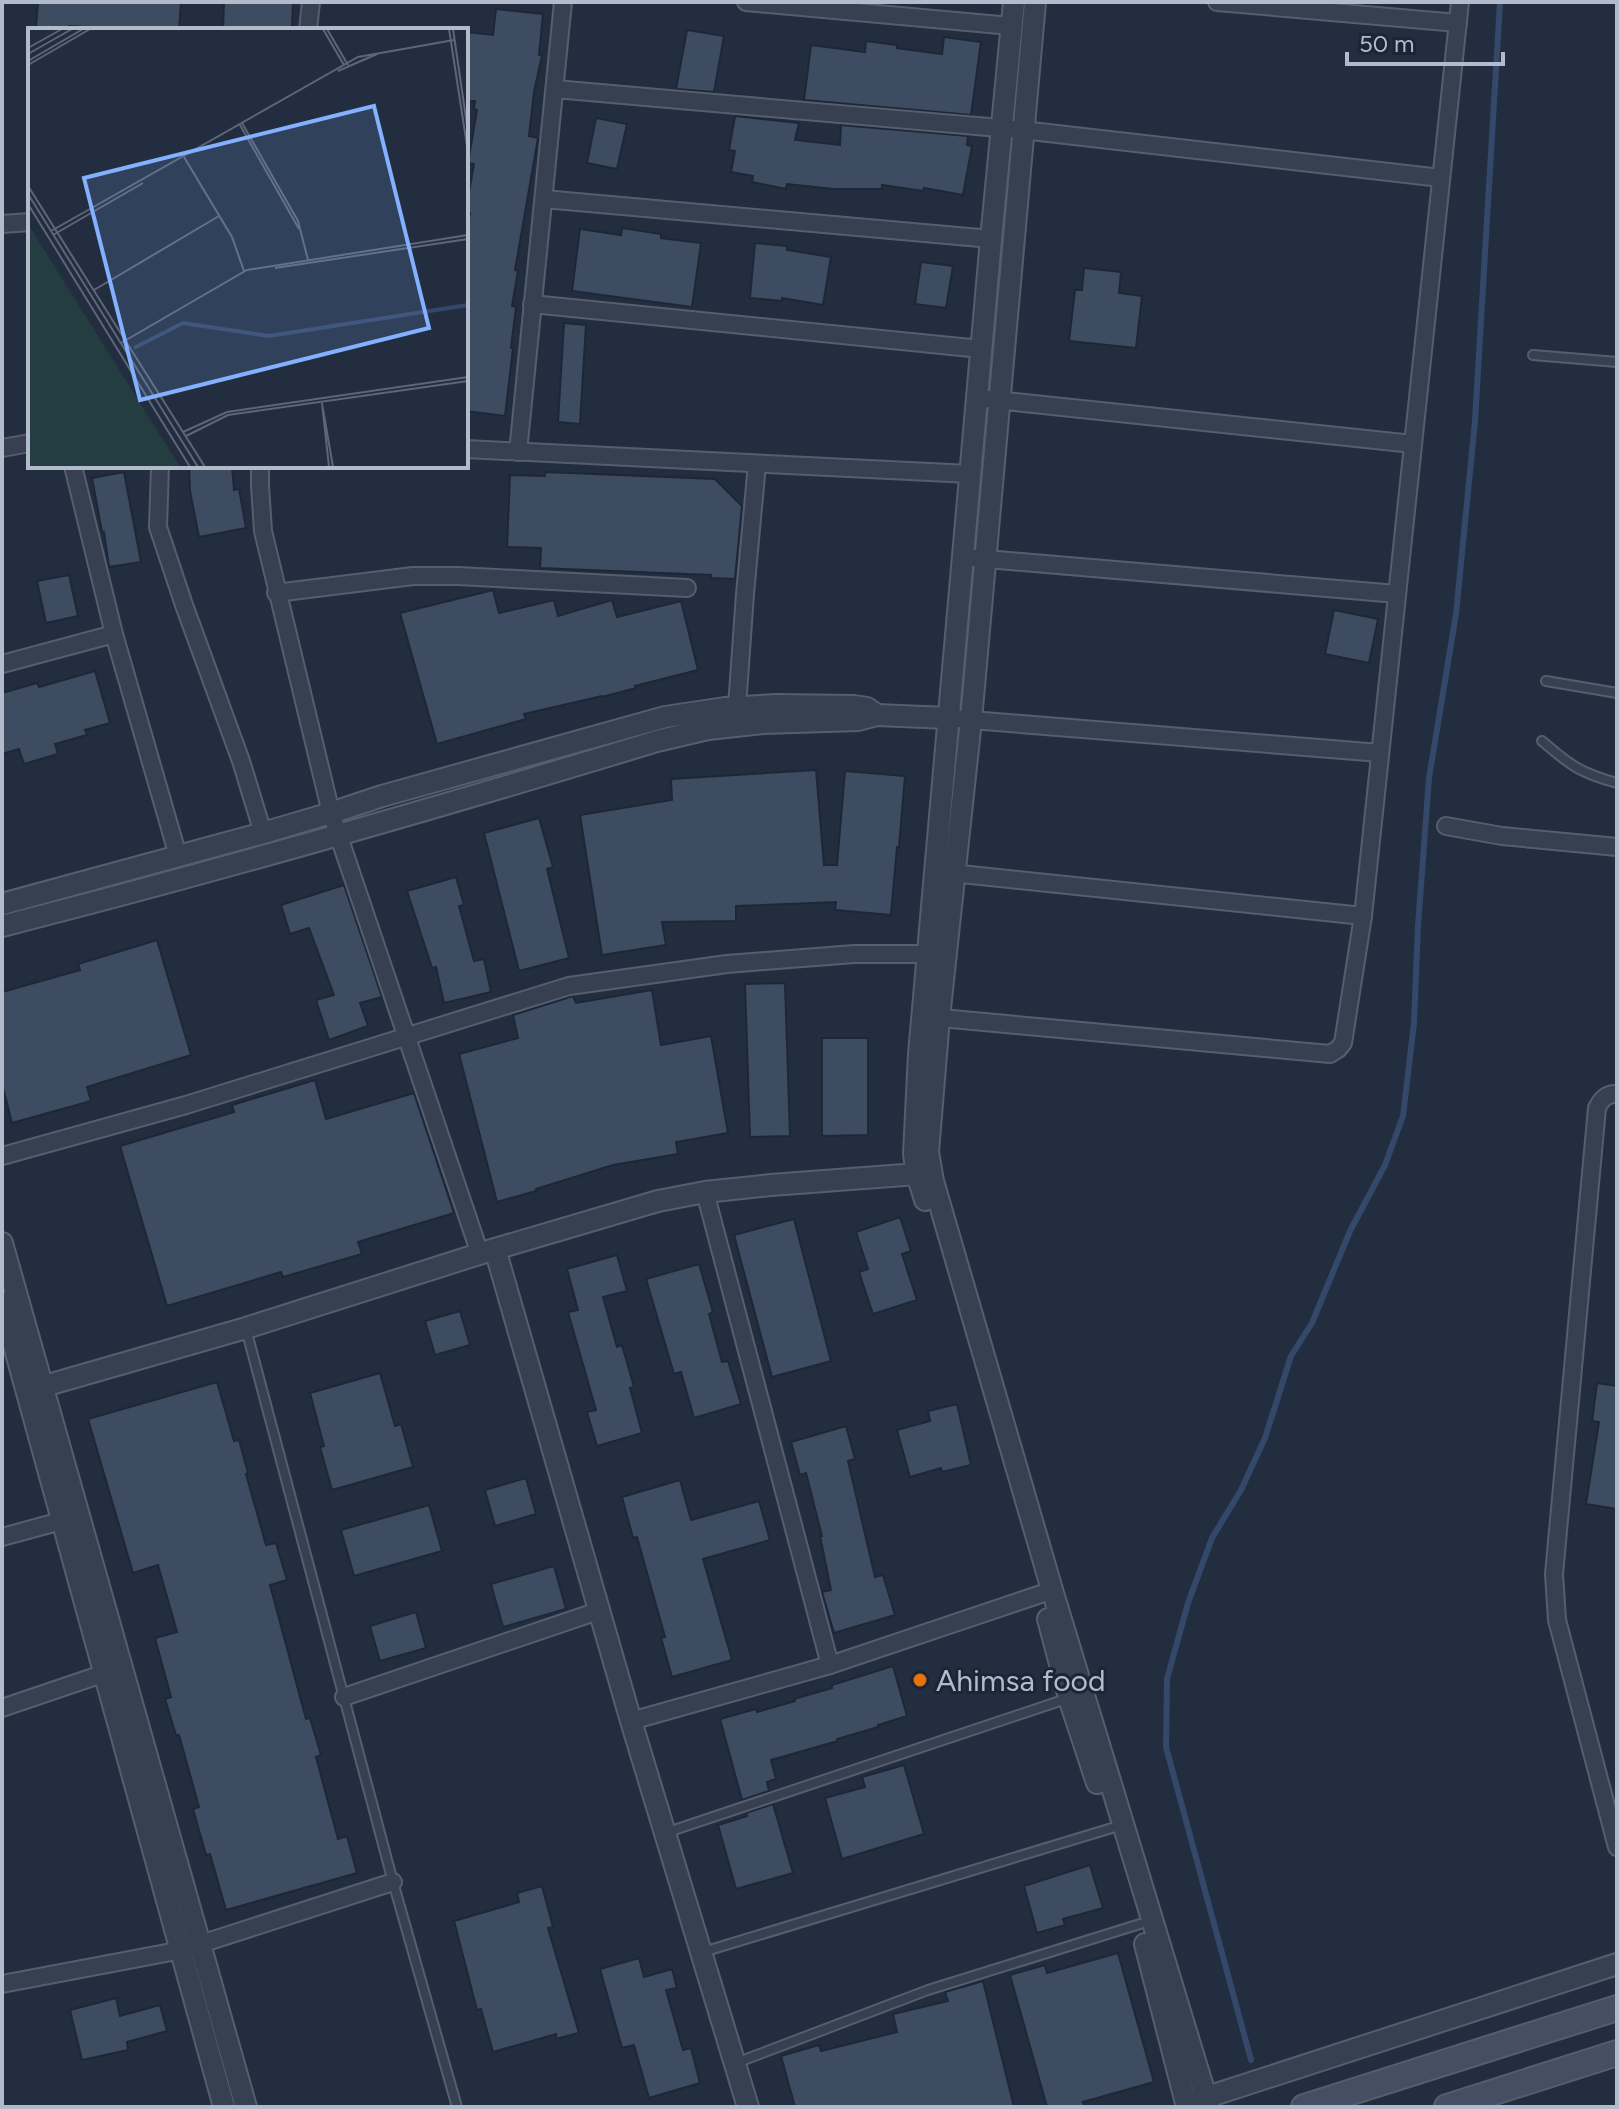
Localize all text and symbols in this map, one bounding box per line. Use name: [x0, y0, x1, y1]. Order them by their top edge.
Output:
scale bar: [1347, 16, 1503, 66]
inset map: [28, 28, 468, 468]
text: 50 m: [1359, 29, 1415, 58]
place label: Ahimsa food: [936, 1662, 1106, 1699]
marker: Ahimsa food: [911, 1671, 929, 1689]

